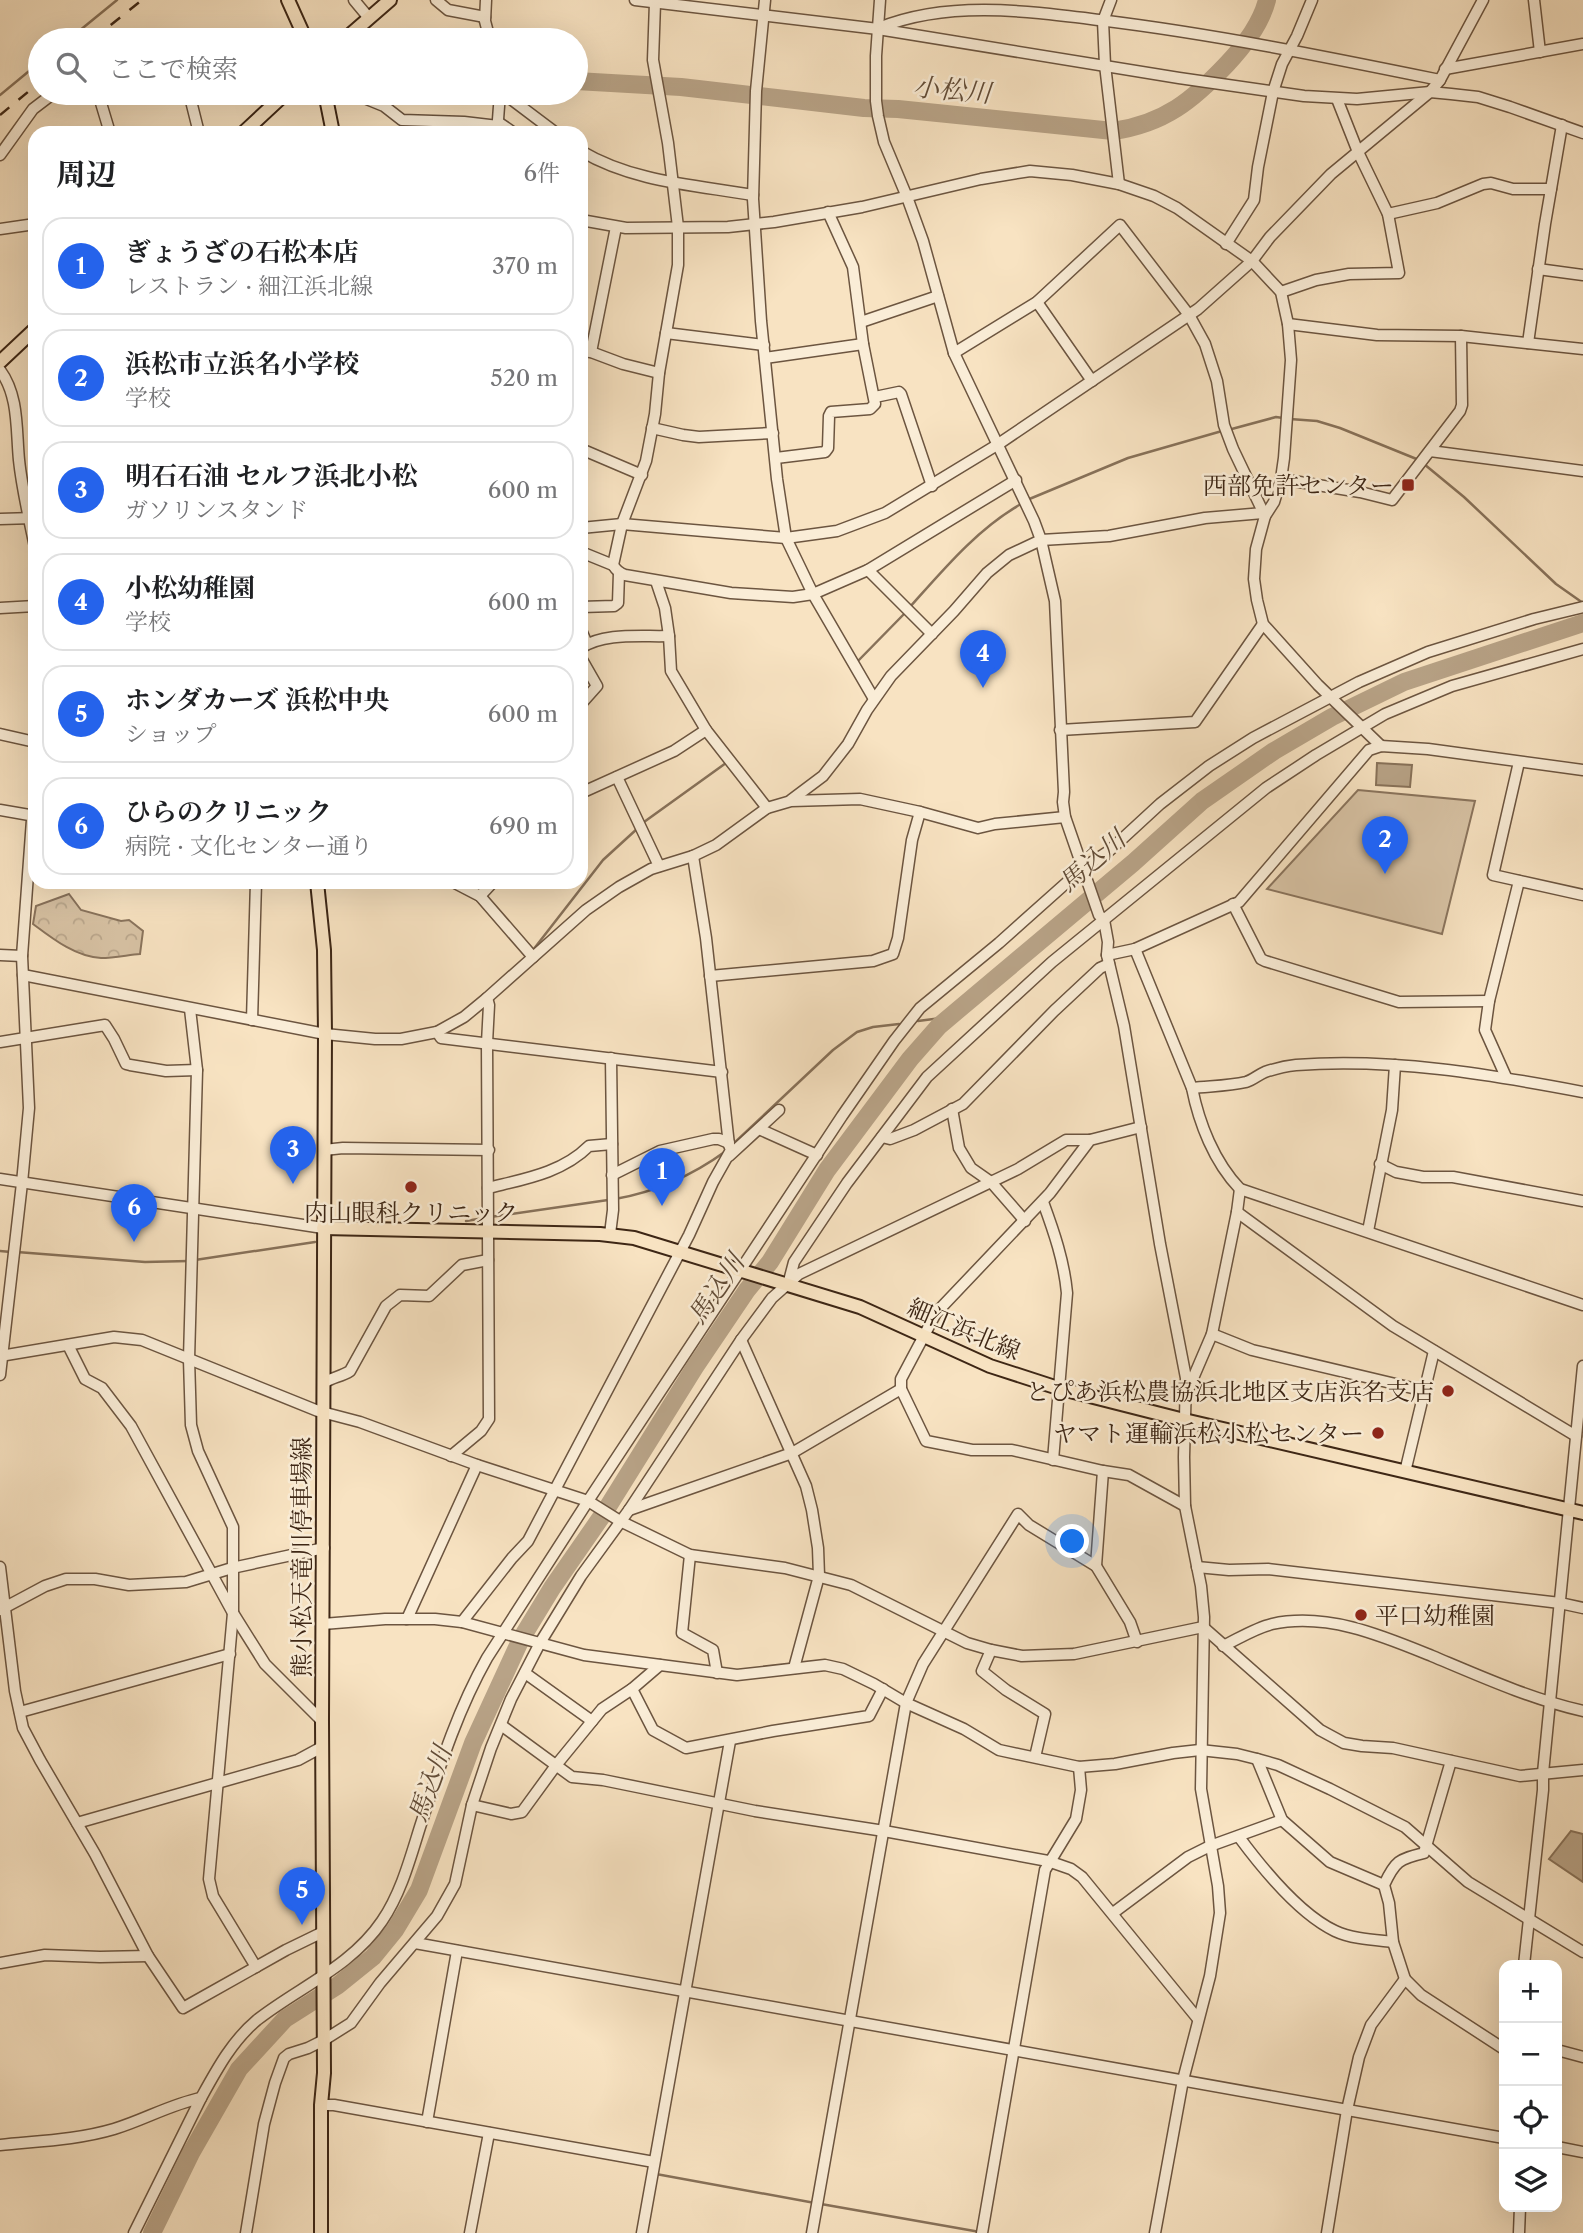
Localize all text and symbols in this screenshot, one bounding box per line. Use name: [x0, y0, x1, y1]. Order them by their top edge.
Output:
search box: [28, 28, 588, 105]
icon: search: [52, 48, 90, 86]
text: ここで検索: [108, 53, 238, 85]
water label: 小松川: [912, 71, 995, 110]
text: 周辺: [56, 156, 116, 193]
text: 6件: [524, 159, 560, 187]
text: ぎょうざの石松本店: [125, 236, 359, 268]
text: 1: [76, 252, 86, 280]
text: 370 m: [492, 252, 558, 280]
text: レストラン · 細江浜北線: [125, 272, 373, 300]
text: 浜松市立浜名小学校: [125, 348, 359, 380]
text: 2: [74, 364, 88, 392]
text: 520 m: [490, 364, 558, 392]
text: 学校: [125, 384, 171, 412]
text: 明石石油 セルフ浜北小松: [125, 460, 418, 492]
place label: 西部免許センター: [1203, 471, 1394, 500]
text: 3: [75, 476, 88, 504]
text: 600 m: [488, 476, 558, 504]
marker: 西部免許センター: [1400, 477, 1416, 493]
text: ガソリンスタンド: [125, 496, 308, 524]
text: 小松幼稚園: [125, 572, 255, 604]
text: 4: [74, 588, 88, 616]
text: 600 m: [488, 588, 558, 616]
text: 学校: [125, 608, 171, 636]
pin: 4: [960, 630, 1006, 688]
text: ホンダカーズ 浜松中央: [125, 684, 389, 716]
text: 5: [75, 700, 87, 728]
text: 600 m: [488, 700, 558, 728]
text: ショップ: [125, 720, 217, 748]
text: ひらのクリニック: [125, 796, 331, 828]
text: 6: [74, 812, 88, 840]
text: 690 m: [489, 812, 558, 840]
pin: 2: [1362, 816, 1408, 874]
water label: 馬込川: [1052, 821, 1134, 899]
text: 病院 · 文化センター通り: [125, 832, 373, 860]
pin: 3: [270, 1126, 316, 1184]
pin: 1: [639, 1148, 685, 1206]
marker: 内山眼科クリニック: [403, 1179, 419, 1195]
pin: 6: [111, 1184, 157, 1242]
place label: 内山眼科クリニック: [304, 1198, 518, 1227]
water label: 馬込川: [681, 1245, 753, 1330]
street label: 細江浜北線: [903, 1292, 1025, 1366]
place label: とぴあ浜松農協浜北地区支店浜名支店: [1026, 1377, 1434, 1406]
marker: とぴあ浜松農協浜北地区支店浜名支店: [1440, 1383, 1456, 1399]
place label: ヤマト運輸浜松小松センター: [1053, 1419, 1364, 1448]
marker: ヤマト運輸浜松小松センター: [1370, 1425, 1386, 1441]
street label: 熊小松天竜川停車場線: [287, 1437, 316, 1677]
your location: [1055, 1524, 1089, 1558]
place label: 平口幼稚園: [1375, 1601, 1495, 1630]
marker: 平口幼稚園: [1353, 1607, 1369, 1623]
water label: 馬込川: [402, 1739, 459, 1826]
pin: 5: [279, 1867, 325, 1925]
map controls: [1499, 1960, 1562, 2212]
button: +: [1499, 1960, 1562, 2023]
button: −: [1499, 2023, 1562, 2086]
button: locate: [1499, 2086, 1562, 2149]
button: layers: [1499, 2149, 1562, 2212]

